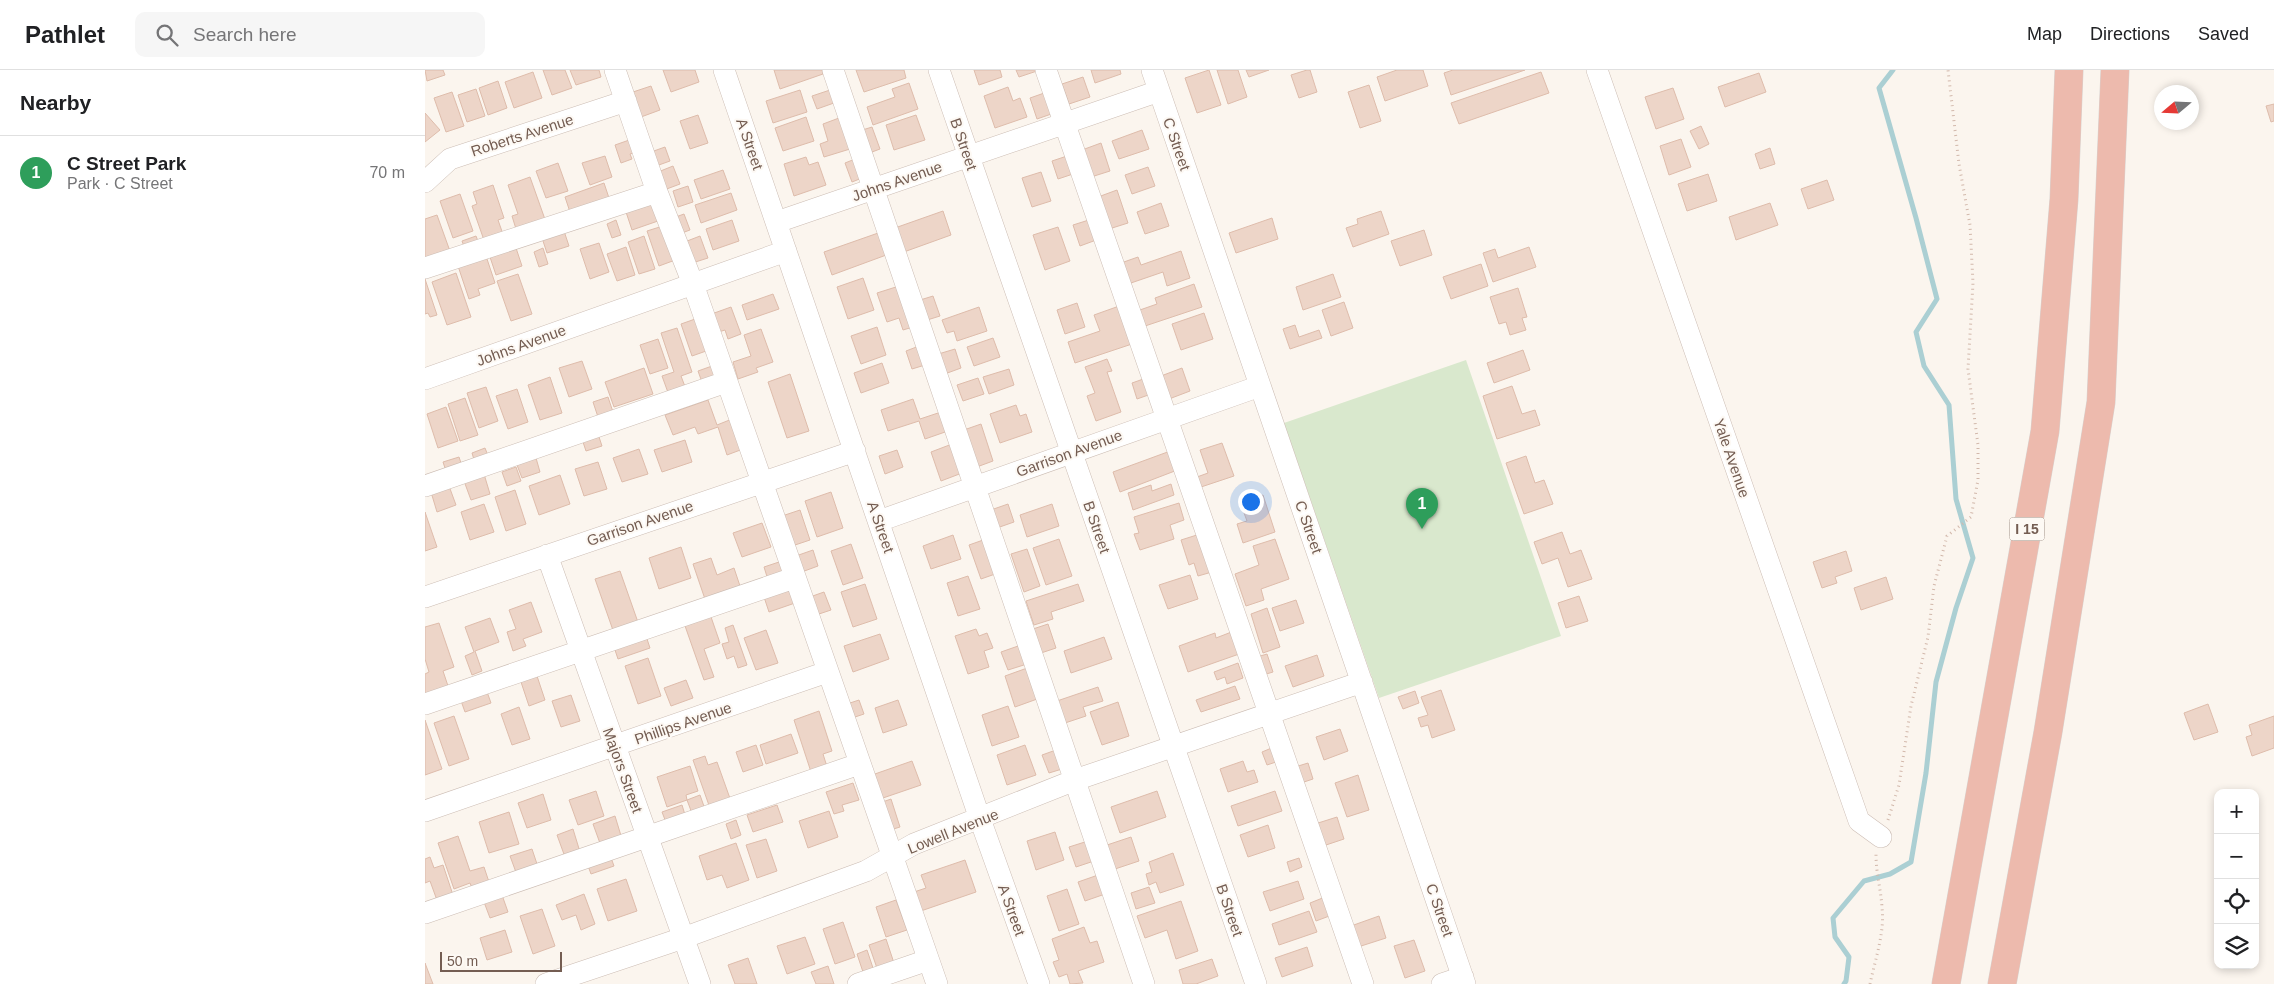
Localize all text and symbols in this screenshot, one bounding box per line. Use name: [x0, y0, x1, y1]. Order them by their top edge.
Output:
search box: [135, 12, 485, 57]
text: Pathlet: [25, 21, 105, 48]
icon: search: [153, 21, 181, 49]
text: Search here: [193, 24, 297, 45]
text: Map: [2027, 24, 2062, 44]
text: Directions: [2090, 24, 2170, 44]
text: Saved: [2198, 24, 2249, 44]
north arrow: [2154, 85, 2199, 130]
text: Nearby: [20, 91, 91, 114]
street label: Roberts Avenue: [469, 110, 575, 160]
street label: C Street: [1160, 115, 1194, 174]
street label: A Street: [733, 116, 767, 173]
street label: B Street: [947, 116, 981, 173]
text: C Street Park: [67, 153, 186, 174]
street label: Johns Avenue: [850, 158, 944, 204]
text: 1: [32, 164, 40, 181]
text: 70 m: [369, 164, 405, 181]
text: Park · C Street: [67, 175, 173, 192]
street label: Johns Avenue: [474, 321, 568, 369]
street label: Yale Avenue: [1710, 416, 1754, 500]
street label: Garrison Avenue: [1014, 426, 1124, 480]
pin: 1: [1406, 488, 1438, 529]
your location: [1238, 489, 1264, 515]
street label: Garrison Avenue: [585, 497, 695, 549]
street label: C Street: [1292, 498, 1326, 557]
street label: A Street: [864, 499, 898, 556]
street label: B Street: [1080, 499, 1114, 556]
road number: I 15: [2009, 518, 2045, 540]
street label: Phillips Avenue: [632, 698, 734, 748]
street label: Majors Street: [600, 725, 647, 816]
map controls: [2214, 789, 2259, 969]
button: +: [2214, 789, 2259, 834]
street label: Lowell Avenue: [905, 805, 1001, 857]
button: −: [2214, 834, 2259, 879]
button: locate: [2214, 879, 2259, 924]
street label: C Street: [1423, 881, 1457, 940]
street label: A Street: [995, 882, 1029, 939]
street label: B Street: [1213, 882, 1247, 939]
button: layers: [2214, 924, 2259, 969]
scale bar: [440, 949, 563, 972]
text: 50 m: [447, 953, 478, 969]

